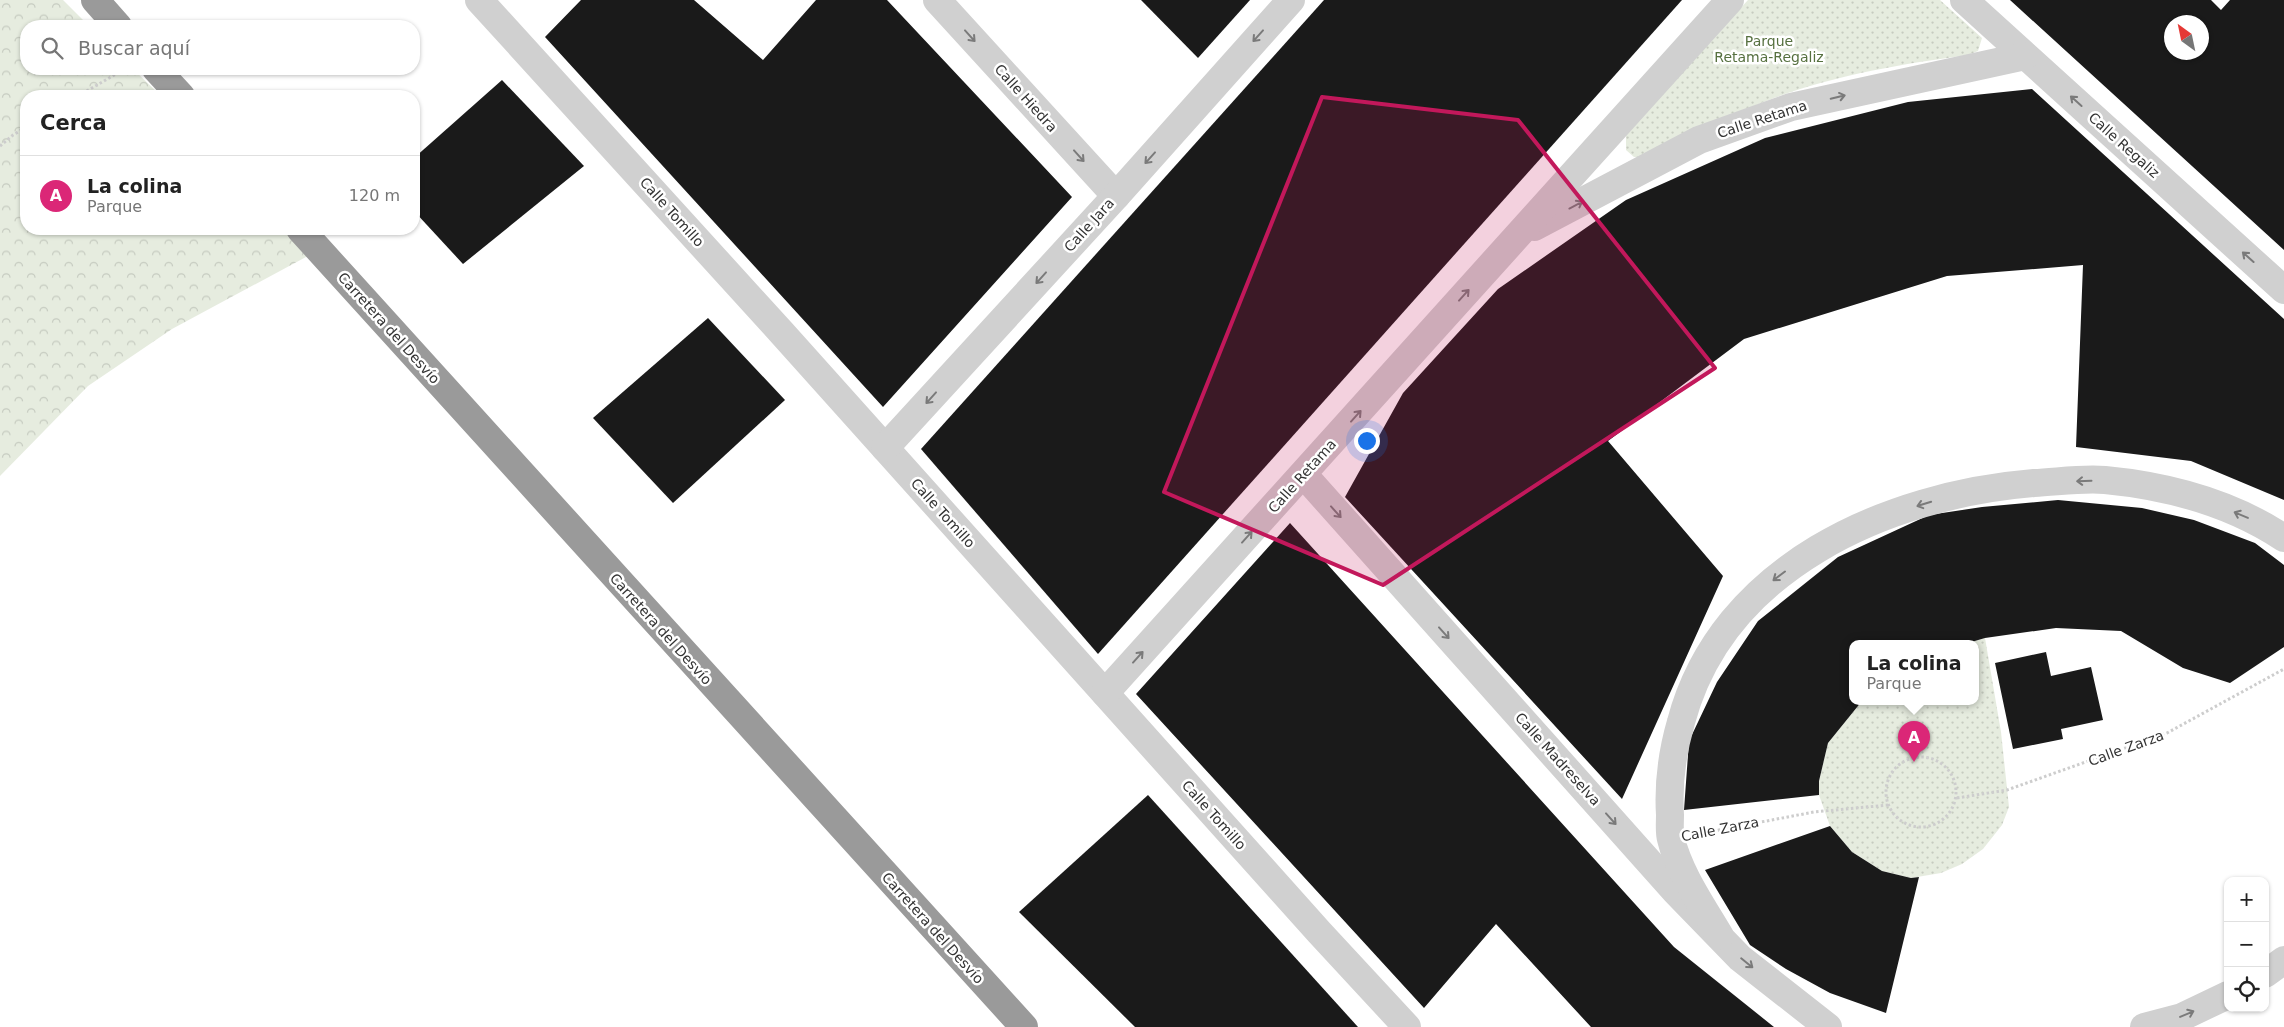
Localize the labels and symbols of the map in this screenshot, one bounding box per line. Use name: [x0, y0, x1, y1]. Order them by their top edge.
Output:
north arrow: [2164, 15, 2209, 60]
one-way arrow: [964, 30, 976, 43]
one-way arrow: [1253, 30, 1264, 43]
park label: Parque Retama-Regaliz: [1714, 33, 1824, 65]
street label: Calle Hiedra: [991, 61, 1061, 135]
one-way arrow: [1830, 91, 1846, 101]
one-way arrow: [2069, 95, 2082, 107]
street label: Calle Retama: [1715, 97, 1809, 141]
street label: Calle Regaliz: [2085, 109, 2163, 181]
one-way arrow: [1073, 150, 1085, 163]
one-way arrow: [1144, 151, 1156, 164]
street label: Calle Tomillo: [637, 174, 707, 250]
street label: Calle Jara: [1061, 195, 1117, 255]
one-way arrow: [1568, 200, 1583, 209]
one-way arrow: [2241, 252, 2254, 263]
street label: Carretera del Desvío: [335, 269, 443, 387]
one-way arrow: [1035, 271, 1047, 284]
one-way arrow: [1458, 289, 1470, 302]
one-way arrow: [925, 391, 937, 404]
one-way arrow: [1350, 410, 1362, 423]
your location: [1354, 428, 1380, 454]
street label: Calle Retama: [1265, 436, 1339, 516]
street label: Calle Tomillo: [908, 475, 978, 551]
one-way arrow: [2076, 476, 2092, 486]
one-way arrow: [1916, 499, 1932, 509]
one-way arrow: [1330, 505, 1342, 518]
one-way arrow: [2234, 509, 2249, 519]
one-way arrow: [1241, 531, 1253, 544]
street label: Carretera del Desvío: [607, 570, 715, 688]
one-way arrow: [1773, 570, 1786, 581]
one-way arrow: [1439, 626, 1450, 639]
one-way arrow: [1132, 651, 1144, 664]
street label: Calle Madreselva: [1512, 709, 1604, 809]
pin: A: [1898, 721, 1930, 762]
street label: Calle Zarza: [2086, 727, 2166, 769]
street label: Calle Tomillo: [1179, 777, 1249, 853]
one-way arrow: [1605, 812, 1617, 825]
street label: Calle Zarza: [1680, 814, 1760, 844]
street label: Carretera del Desvío: [879, 869, 987, 987]
one-way arrow: [1740, 957, 1753, 968]
one-way arrow: [2179, 1008, 2194, 1018]

